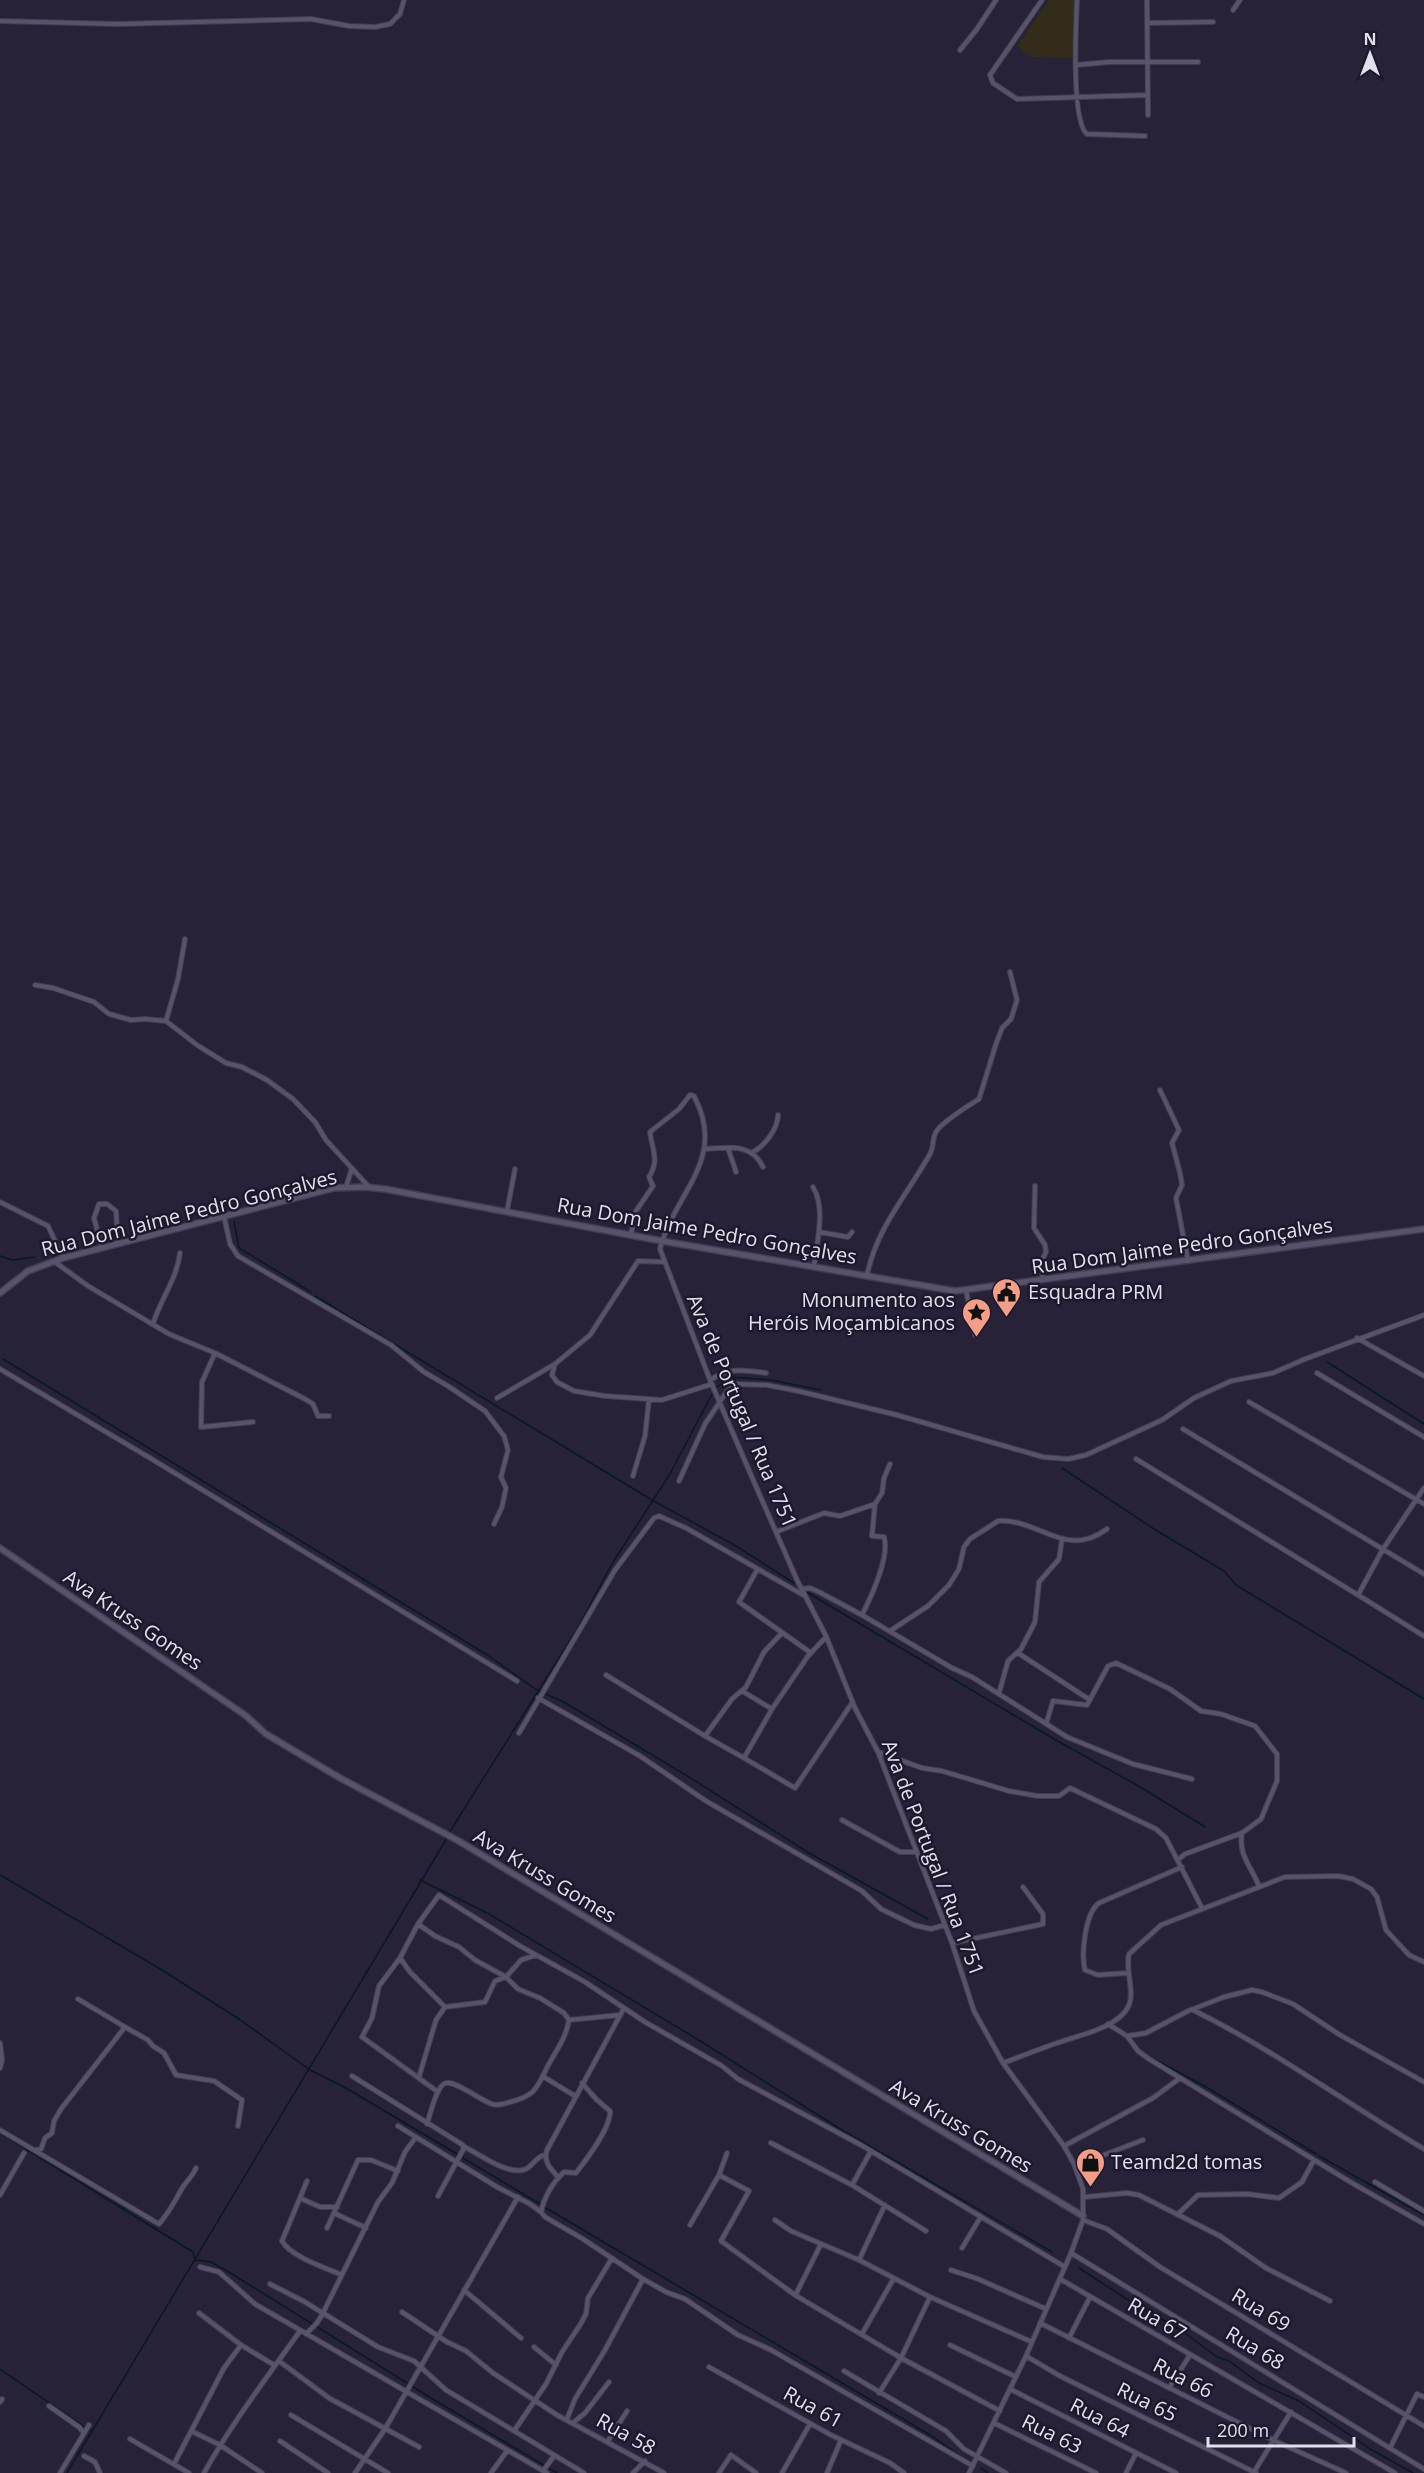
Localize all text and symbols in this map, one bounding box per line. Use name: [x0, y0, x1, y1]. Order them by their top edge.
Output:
north arrow: [1340, 24, 1400, 84]
text: N: [1363, 28, 1377, 50]
street label: Rua Dom Jaime Pedro Gonçalves: [38, 1163, 340, 1262]
street label: Rua Dom Jaime Pedro Gonçalves: [555, 1191, 859, 1270]
street label: Rua Dom Jaime Pedro Gonçalves: [1030, 1211, 1334, 1280]
public building icon: Esquadra PRM: [991, 1276, 1023, 1318]
place label: Esquadra PRM: [1028, 1278, 1163, 1305]
place label: Monumento aos Heróis Moçambicanos: [748, 1286, 955, 1336]
street label: Ava de Portugal / Rua 1751: [681, 1290, 804, 1531]
place icon: Monumento aos Heróis Moçambicanos: [960, 1296, 992, 1338]
street label: Ava Kruss Gomes: [59, 1563, 208, 1676]
street label: Ava de Portugal / Rua 1751: [876, 1736, 991, 1980]
street label: Ava Kruss Gomes: [469, 1822, 622, 1929]
street label: Ava Kruss Gomes: [885, 2072, 1038, 2179]
shop icon: Teamd2d tomas: [1074, 2146, 1106, 2188]
place label: Teamd2d tomas: [1111, 2148, 1262, 2175]
street label: Rua 69: [1227, 2282, 1296, 2338]
street label: Rua 67: [1123, 2291, 1192, 2346]
street label: Rua 68: [1221, 2320, 1290, 2376]
street label: Rua 66: [1149, 2351, 1218, 2404]
street label: Rua 65: [1113, 2375, 1182, 2428]
street label: Rua 61: [779, 2379, 848, 2434]
street label: Rua 64: [1066, 2391, 1135, 2444]
street label: Rua 58: [592, 2406, 661, 2461]
street label: Rua 63: [1018, 2407, 1087, 2460]
scale bar: [1208, 2410, 1354, 2448]
text: 200 m: [1217, 2418, 1269, 2442]

